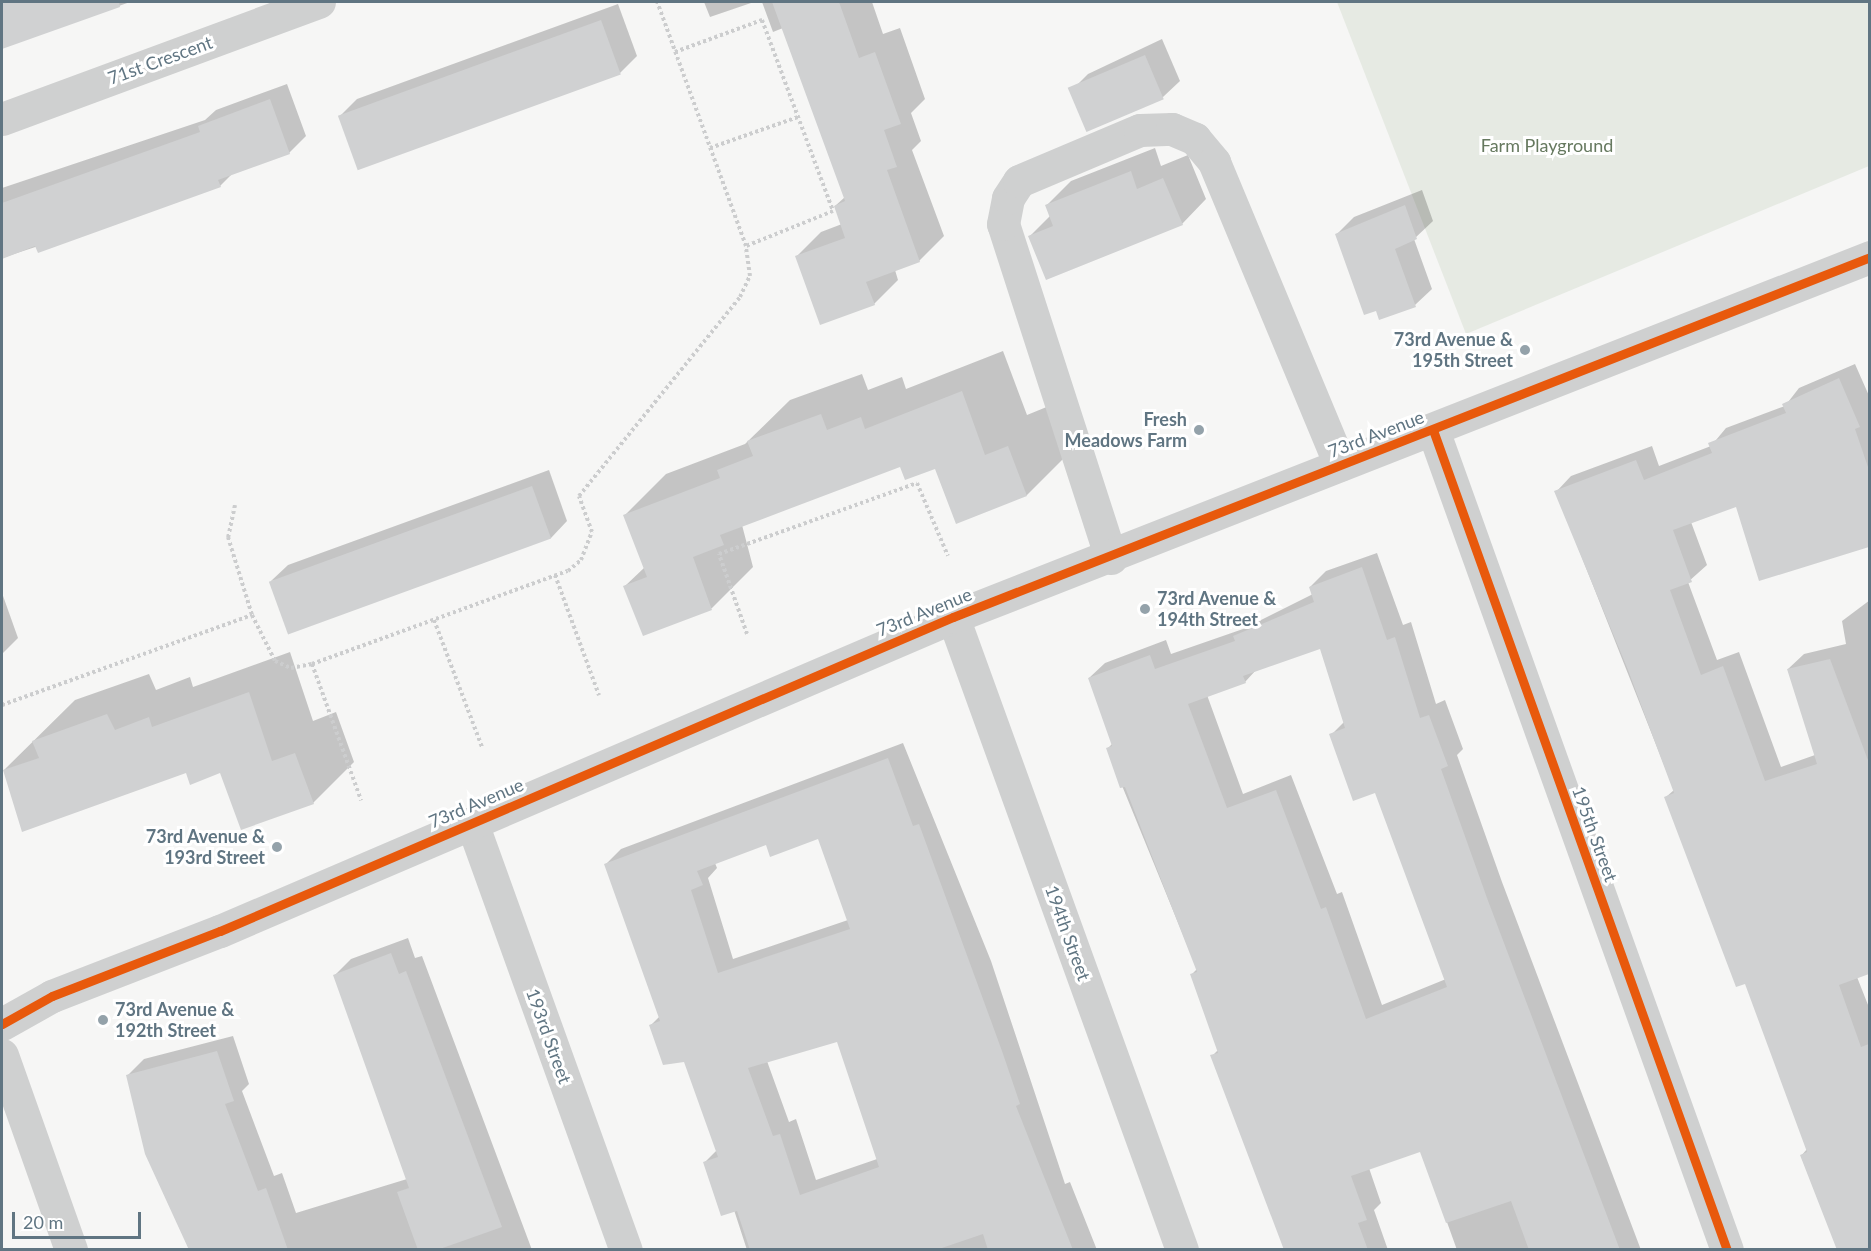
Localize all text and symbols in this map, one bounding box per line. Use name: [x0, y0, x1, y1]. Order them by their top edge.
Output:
street label: 71st Crescent: [105, 31, 215, 89]
park label: Farm Playground: [1481, 134, 1613, 156]
place label: 73rd Avenue & 195th Street: [1393, 329, 1513, 372]
marker: 73rd Avenue & 195th Street: [1518, 343, 1532, 357]
street label: 73rd Avenue: [1325, 406, 1427, 462]
place label: Fresh Meadows Farm: [1065, 409, 1187, 452]
marker: Fresh Meadows Farm: [1192, 423, 1206, 437]
street label: 73rd Avenue: [873, 583, 975, 641]
place label: 73rd Avenue & 194th Street: [1157, 588, 1277, 630]
marker: 73rd Avenue & 194th Street: [1138, 602, 1152, 616]
street label: 73rd Avenue: [425, 773, 527, 833]
street label: 195th Street: [1568, 783, 1622, 885]
place label: 73rd Avenue & 193rd Street: [145, 826, 265, 868]
marker: 73rd Avenue & 193rd Street: [270, 840, 284, 854]
street label: 194th Street: [1041, 882, 1095, 984]
street label: 193rd Street: [522, 986, 576, 1086]
place label: 73rd Avenue & 192th Street: [115, 999, 235, 1042]
marker: 73rd Avenue & 192th Street: [96, 1013, 110, 1027]
scale bar: [15, 1200, 144, 1238]
text: 20 m: [23, 1211, 63, 1233]

